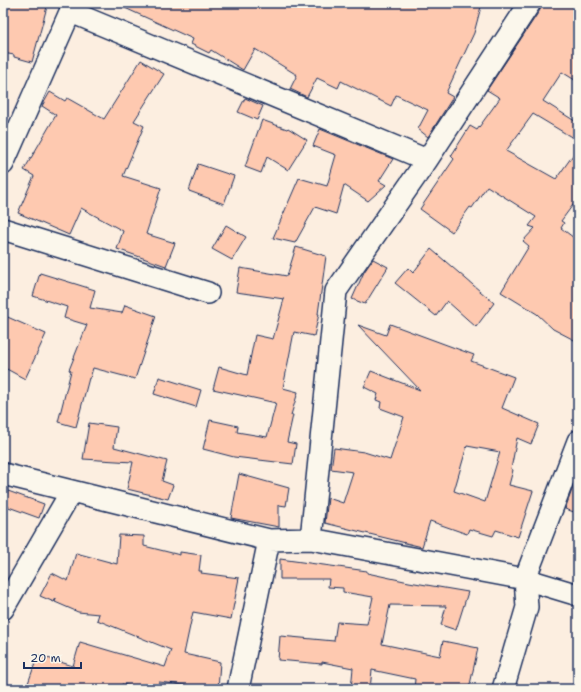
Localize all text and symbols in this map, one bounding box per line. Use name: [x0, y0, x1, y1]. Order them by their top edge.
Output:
scale bar: [24, 644, 81, 670]
text: 20 m: [30, 650, 61, 666]

